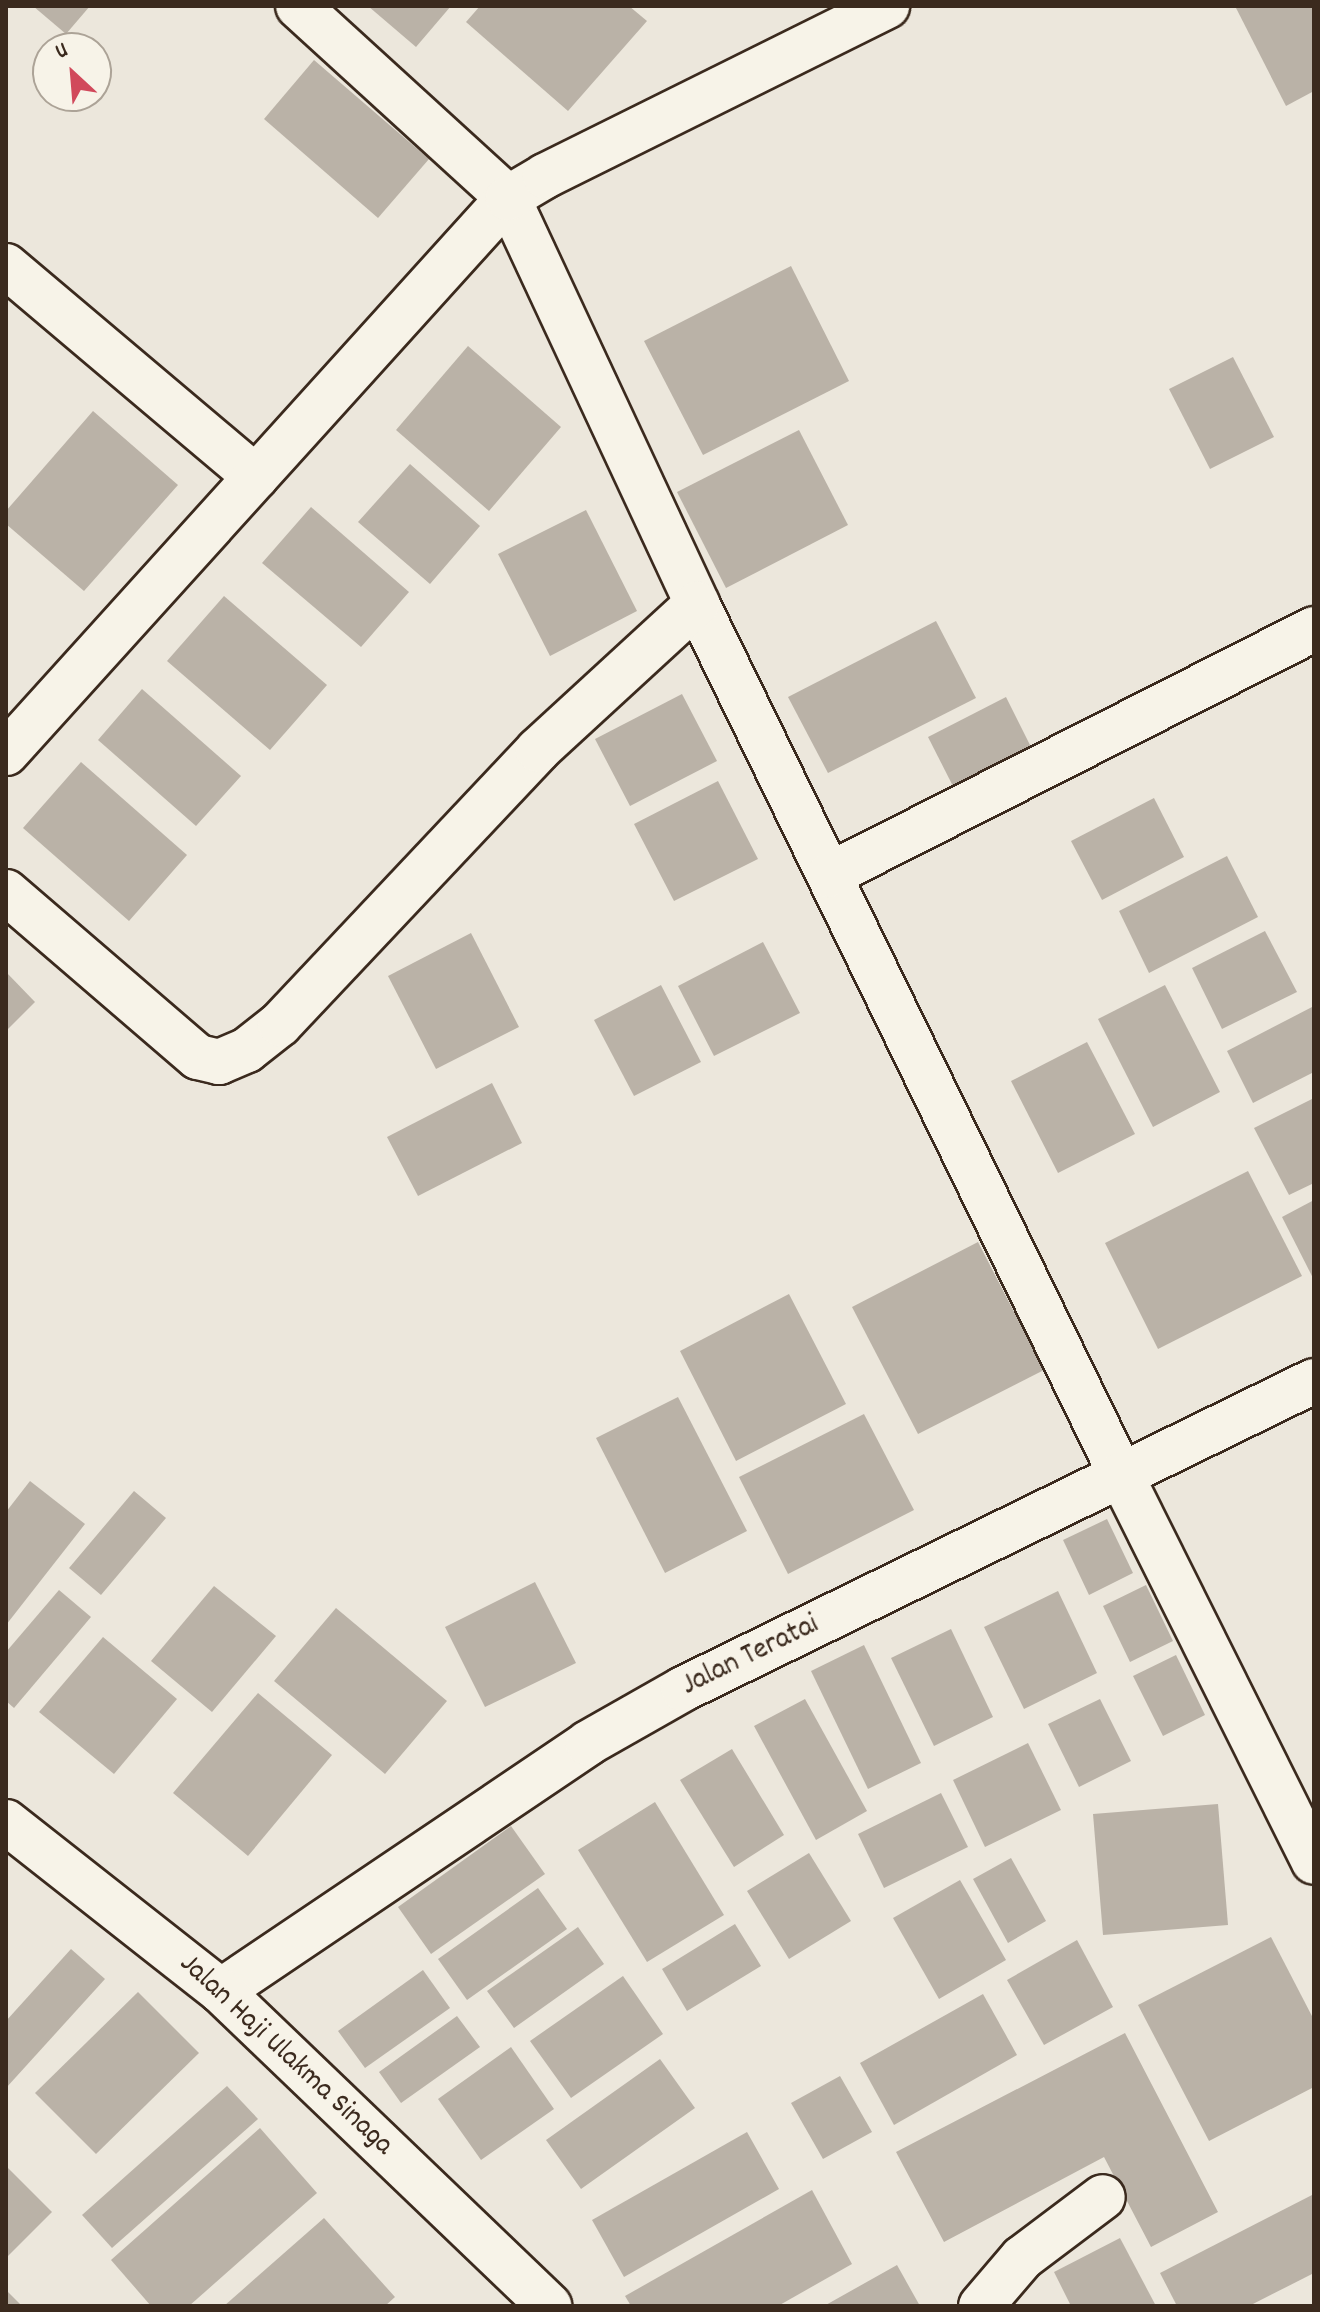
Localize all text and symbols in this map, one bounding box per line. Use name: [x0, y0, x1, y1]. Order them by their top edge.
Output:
north arrow: [32, 32, 112, 112]
text: U: [51, 36, 74, 68]
street label: Jalan Teratai: [677, 1608, 825, 1706]
street label: Jalan Haji Ulakma Sinaga: [170, 1947, 400, 2165]

